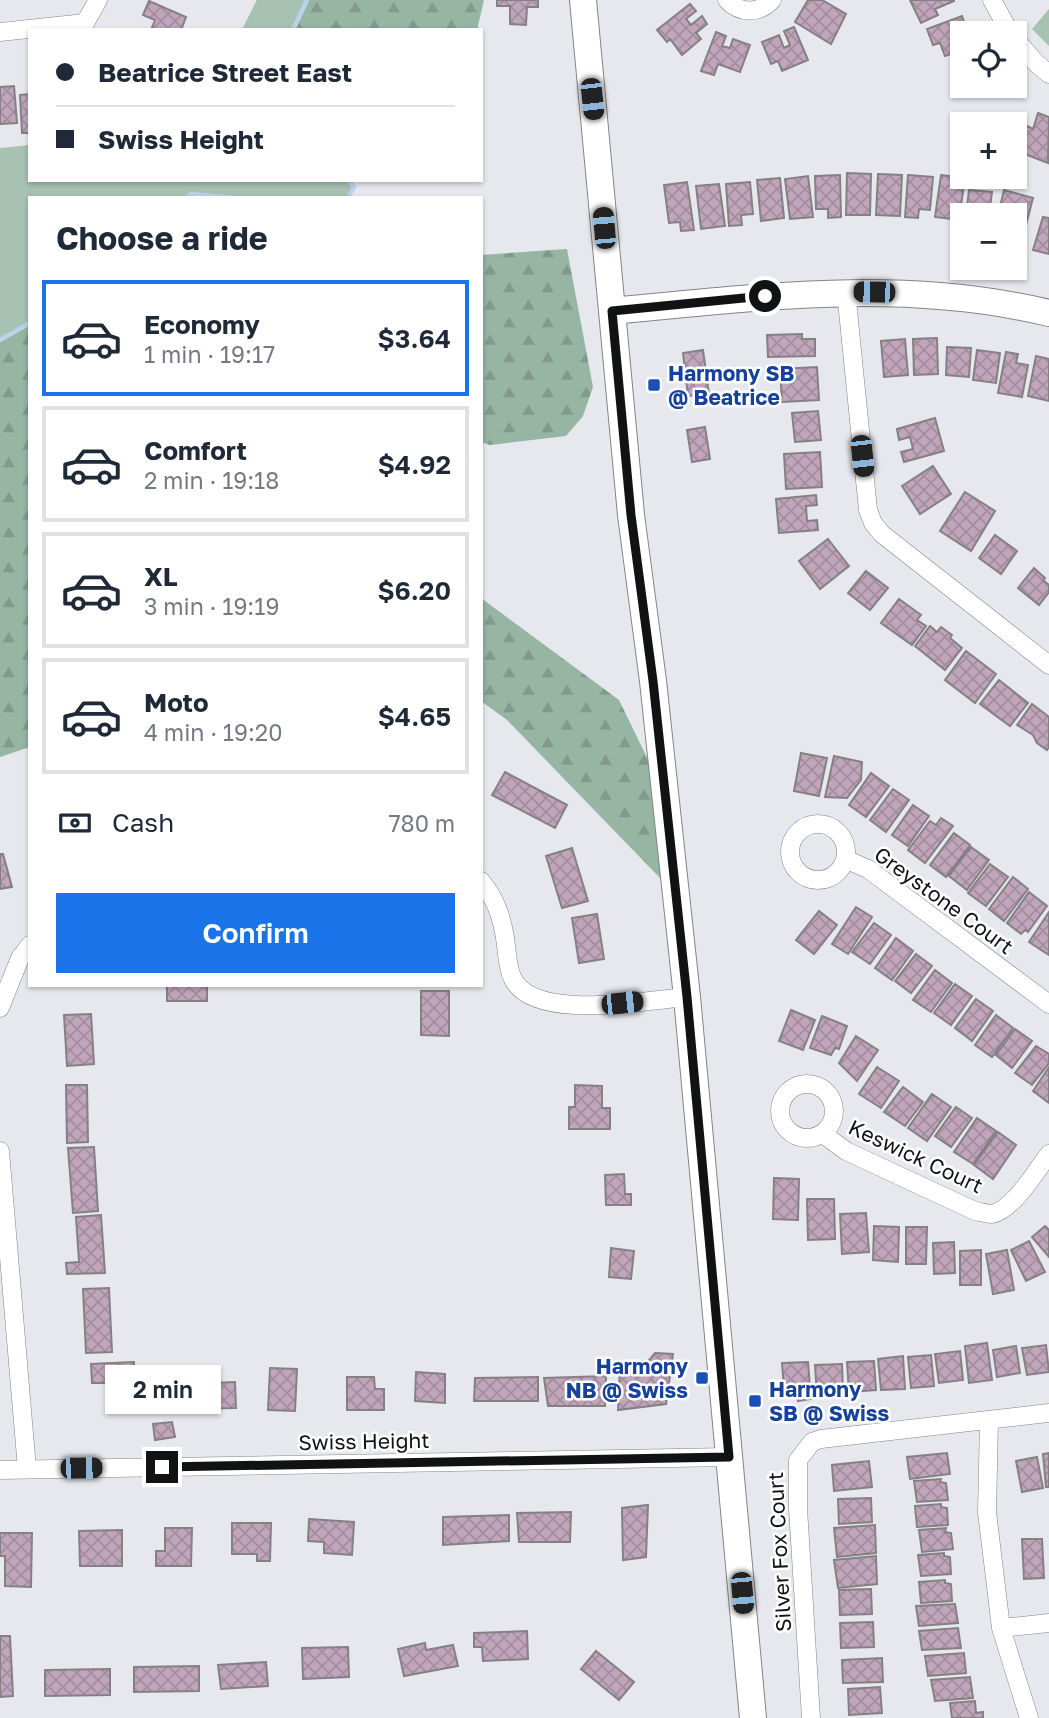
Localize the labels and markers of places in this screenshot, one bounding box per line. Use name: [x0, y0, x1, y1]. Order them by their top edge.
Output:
place label: Harmony SB @ Beatrice: [668, 360, 795, 410]
marker: Harmony SB @ Beatrice: [646, 377, 662, 393]
place label: Harmony NB @ Swiss: [566, 1353, 688, 1403]
marker: Harmony NB @ Swiss: [694, 1370, 710, 1386]
place label: Harmony SB @ Swiss: [769, 1376, 890, 1426]
marker: Harmony SB @ Swiss: [747, 1393, 763, 1409]

